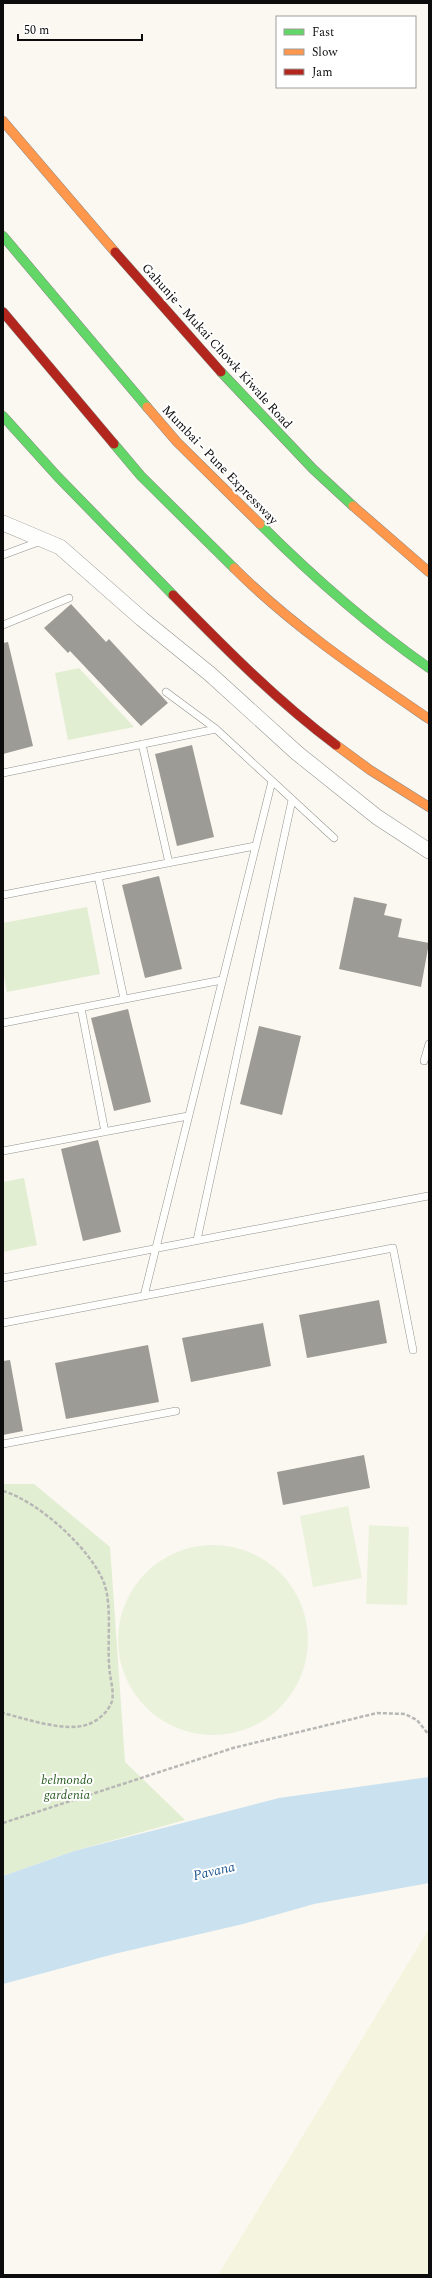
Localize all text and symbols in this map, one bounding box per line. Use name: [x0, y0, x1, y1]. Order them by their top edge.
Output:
scale bar: [18, 16, 142, 42]
legend: [276, 16, 416, 88]
text: 50 m: [24, 21, 49, 40]
text: Fast: [312, 23, 334, 42]
text: Slow: [312, 43, 338, 62]
text: Jam: [312, 63, 333, 82]
street label: Gahunje - Mukai Chowk Kiwale Road: [137, 259, 297, 433]
street label: Mumbai - Pune Expressway: [157, 401, 283, 530]
park label: belmondo gardenia: [41, 1770, 93, 1805]
water label: Pavana: [191, 1856, 237, 1886]

